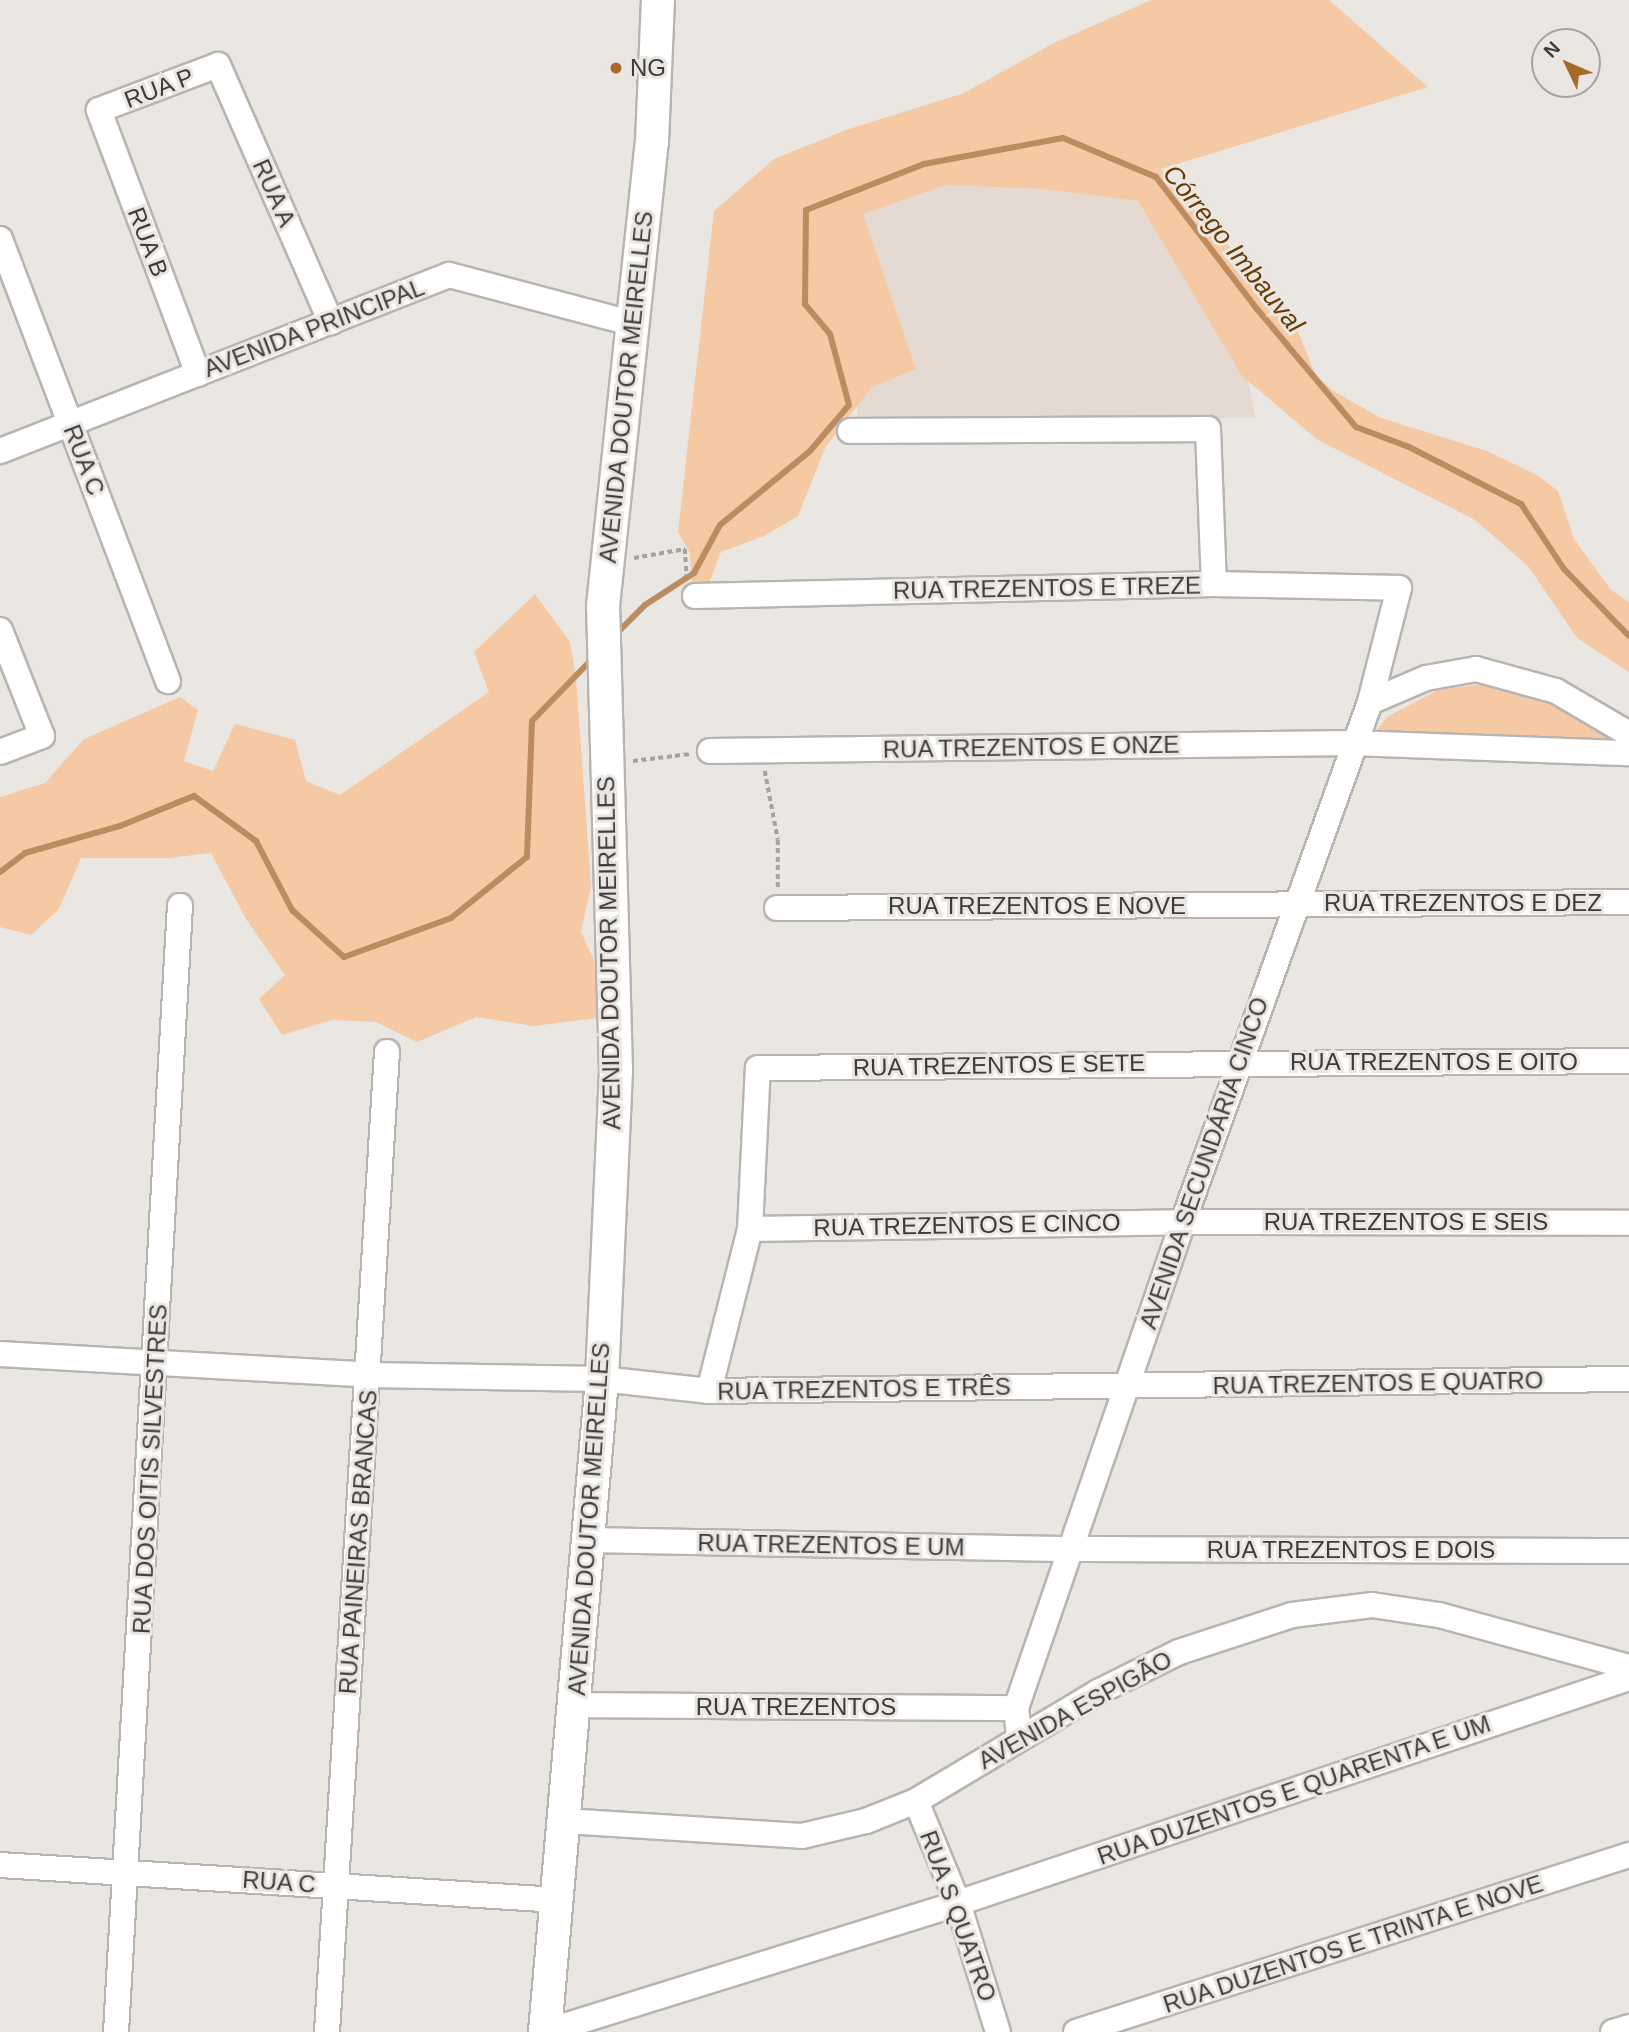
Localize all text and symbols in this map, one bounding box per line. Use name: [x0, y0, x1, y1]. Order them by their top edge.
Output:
north arrow: [1531, 28, 1601, 98]
text: N: [1540, 37, 1564, 62]
place label: NG: [630, 54, 666, 82]
marker: NG: [608, 60, 624, 76]
street label: RUA P: [120, 61, 198, 115]
street label: RUA A: [246, 154, 302, 232]
water label: Córrego Imbauval: [1156, 159, 1310, 339]
street label: RUA B: [121, 203, 175, 281]
street label: AVENIDA DOUTOR MEIRELLES: [593, 209, 659, 565]
street label: AVENIDA PRINCIPAL: [199, 272, 429, 384]
street label: RUA C: [57, 420, 111, 500]
street label: RUA TREZENTOS E TREZE: [892, 571, 1202, 605]
street label: RUA TREZENTOS E ONZE: [882, 730, 1180, 764]
street label: AVENIDA DOUTOR MEIRELLES: [592, 775, 626, 1131]
street label: RUA TREZENTOS E DEZ: [1323, 889, 1603, 917]
street label: RUA TREZENTOS E NOVE: [887, 892, 1187, 920]
street label: AVENIDA SECUNDÁRIA CINCO: [1133, 992, 1275, 1334]
street label: RUA TREZENTOS E SETE: [852, 1048, 1146, 1082]
street label: RUA TREZENTOS E OITO: [1289, 1048, 1579, 1076]
street label: RUA TREZENTOS E CINCO: [812, 1208, 1122, 1242]
street label: RUA TREZENTOS E SEIS: [1263, 1208, 1549, 1236]
street label: RUA DOS OITIS SILVESTRES: [127, 1303, 173, 1635]
street label: AVENIDA DOUTOR MEIRELLES: [562, 1341, 616, 1697]
street label: RUA TREZENTOS E QUATRO: [1212, 1366, 1544, 1400]
street label: RUA TREZENTOS E TRÊS: [716, 1372, 1012, 1406]
street label: RUA PAINEIRAS BRANCAS: [333, 1388, 383, 1696]
street label: RUA TREZENTOS E UM: [696, 1528, 966, 1562]
street label: RUA TREZENTOS E DOIS: [1206, 1536, 1496, 1564]
street label: AVENIDA ESPIGÃO: [973, 1644, 1177, 1776]
street label: RUA TREZENTOS: [695, 1693, 897, 1721]
street label: RUA DUZENTOS E QUARENTA E UM: [1092, 1709, 1496, 1871]
street label: RUA S QUATRO: [914, 1826, 1002, 2006]
street label: RUA C: [241, 1865, 317, 1899]
street label: RUA DUZENTOS E TRINTA E NOVE: [1158, 1868, 1548, 2020]

